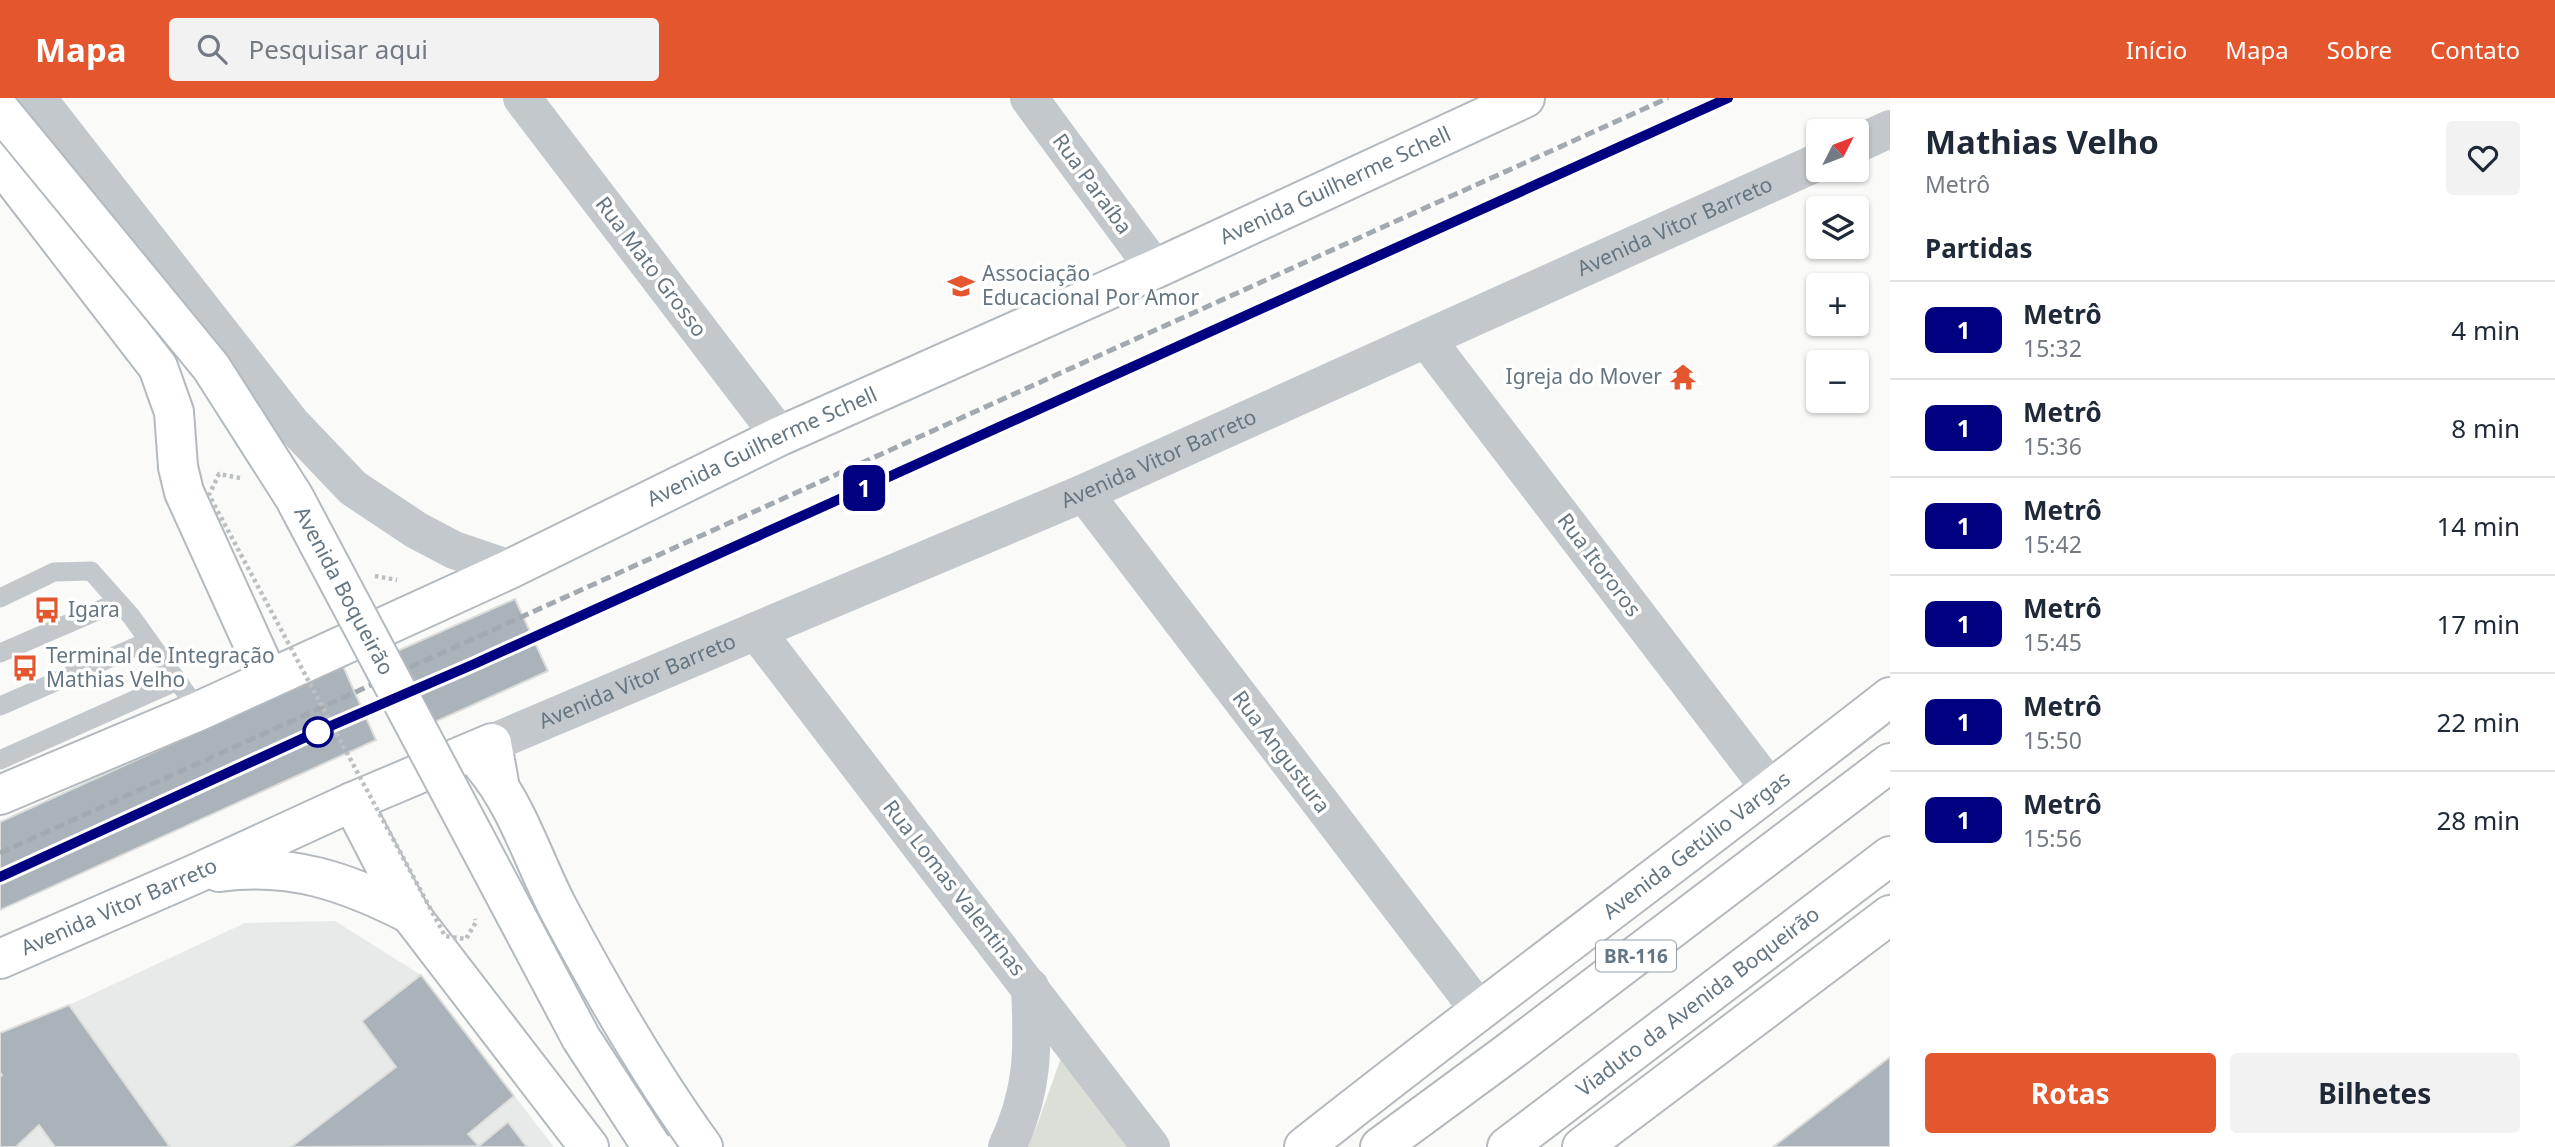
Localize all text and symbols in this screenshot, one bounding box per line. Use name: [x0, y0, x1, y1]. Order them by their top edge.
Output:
search box: [169, 18, 659, 81]
text: Mapa: [35, 27, 127, 72]
icon: search: [193, 30, 231, 68]
text: Pesquisar aqui: [249, 31, 428, 67]
text: Início: [2126, 33, 2187, 66]
text: Mapa: [2225, 33, 2289, 66]
text: Sobre: [2327, 33, 2392, 66]
text: Contato: [2430, 33, 2520, 66]
street label: Avenida Guilherme Schell: [1215, 119, 1455, 250]
north arrow: [1806, 119, 1869, 182]
map controls: [1806, 119, 1869, 413]
text: Mathias Velho: [1925, 119, 2159, 164]
button: heart: [2446, 121, 2520, 195]
street label: Rua Paraíba: [1047, 127, 1139, 239]
text: Metrô: [1925, 168, 1990, 200]
street label: Avenida Vitor Barreto: [1572, 169, 1777, 282]
street label: Rua Mato Grosso: [590, 191, 714, 342]
button: layers: [1806, 196, 1869, 259]
text: Partidas: [1925, 230, 2032, 266]
place label: Associação Educacional Por Amor: [982, 259, 1200, 311]
school or university icon: Associação Educacional Por Amor: [946, 271, 976, 301]
button: +: [1806, 273, 1869, 336]
text: Metrô: [2023, 296, 2102, 332]
text: 4 min: [2451, 312, 2520, 348]
text: 1: [1957, 313, 1970, 346]
text: 15:32: [2023, 332, 2082, 364]
button: −: [1806, 350, 1869, 413]
place label: Igreja do Mover: [1506, 362, 1662, 390]
temple icon: Igreja do Mover: [1668, 362, 1698, 392]
street label: Avenida Guilherme Schell: [642, 380, 881, 512]
text: Metrô: [2023, 394, 2102, 430]
street label: Avenida Vitor Barreto: [1056, 402, 1261, 514]
text: 8 min: [2451, 410, 2520, 446]
text: 1: [1957, 411, 1970, 444]
text: 15:36: [2023, 430, 2082, 462]
line badge: 1: [841, 465, 887, 511]
text: 1: [857, 471, 871, 504]
text: Metrô: [2023, 492, 2102, 528]
street label: Avenida Boqueirão: [289, 501, 401, 679]
street label: Rua Itororos: [1552, 507, 1648, 622]
text: 14 min: [2436, 508, 2520, 544]
text: 1: [1957, 509, 1970, 542]
text: 15:42: [2023, 528, 2082, 560]
text: Metrô: [2023, 590, 2102, 626]
bus stop icon: Igara: [32, 595, 62, 625]
place label: Igara: [68, 595, 120, 623]
text: 17 min: [2436, 606, 2520, 642]
text: 1: [1957, 607, 1970, 640]
street label: Avenida Vitor Barreto: [534, 626, 740, 735]
text: 15:45: [2023, 626, 2082, 658]
place label: Terminal de Integração Mathias Velho: [46, 641, 275, 693]
bus stop icon: Terminal de Integração Mathias Velho: [10, 653, 40, 683]
street label: Rua Angustura: [1227, 685, 1337, 818]
text: Metrô: [2023, 688, 2102, 724]
text: 22 min: [2436, 704, 2520, 740]
text: 1: [1957, 705, 1970, 738]
unlabelled marker: [303, 717, 333, 747]
text: 15:50: [2023, 724, 2082, 756]
street label: Avenida Getúlio Vargas: [1597, 764, 1795, 925]
text: Metrô: [2023, 786, 2102, 822]
street label: Rua Lomas Valentinas: [877, 794, 1032, 981]
text: 28 min: [2436, 802, 2520, 838]
text: 1: [1957, 803, 1970, 836]
text: 15:56: [2023, 822, 2082, 854]
street label: Avenida Vitor Barreto: [16, 851, 221, 961]
street label: Viaduto da Avenida Boqueirão: [1570, 900, 1825, 1102]
road number: BR-116: [1596, 940, 1676, 972]
button: Rotas: [1925, 1053, 2216, 1133]
button: Bilhetes: [2230, 1053, 2520, 1133]

